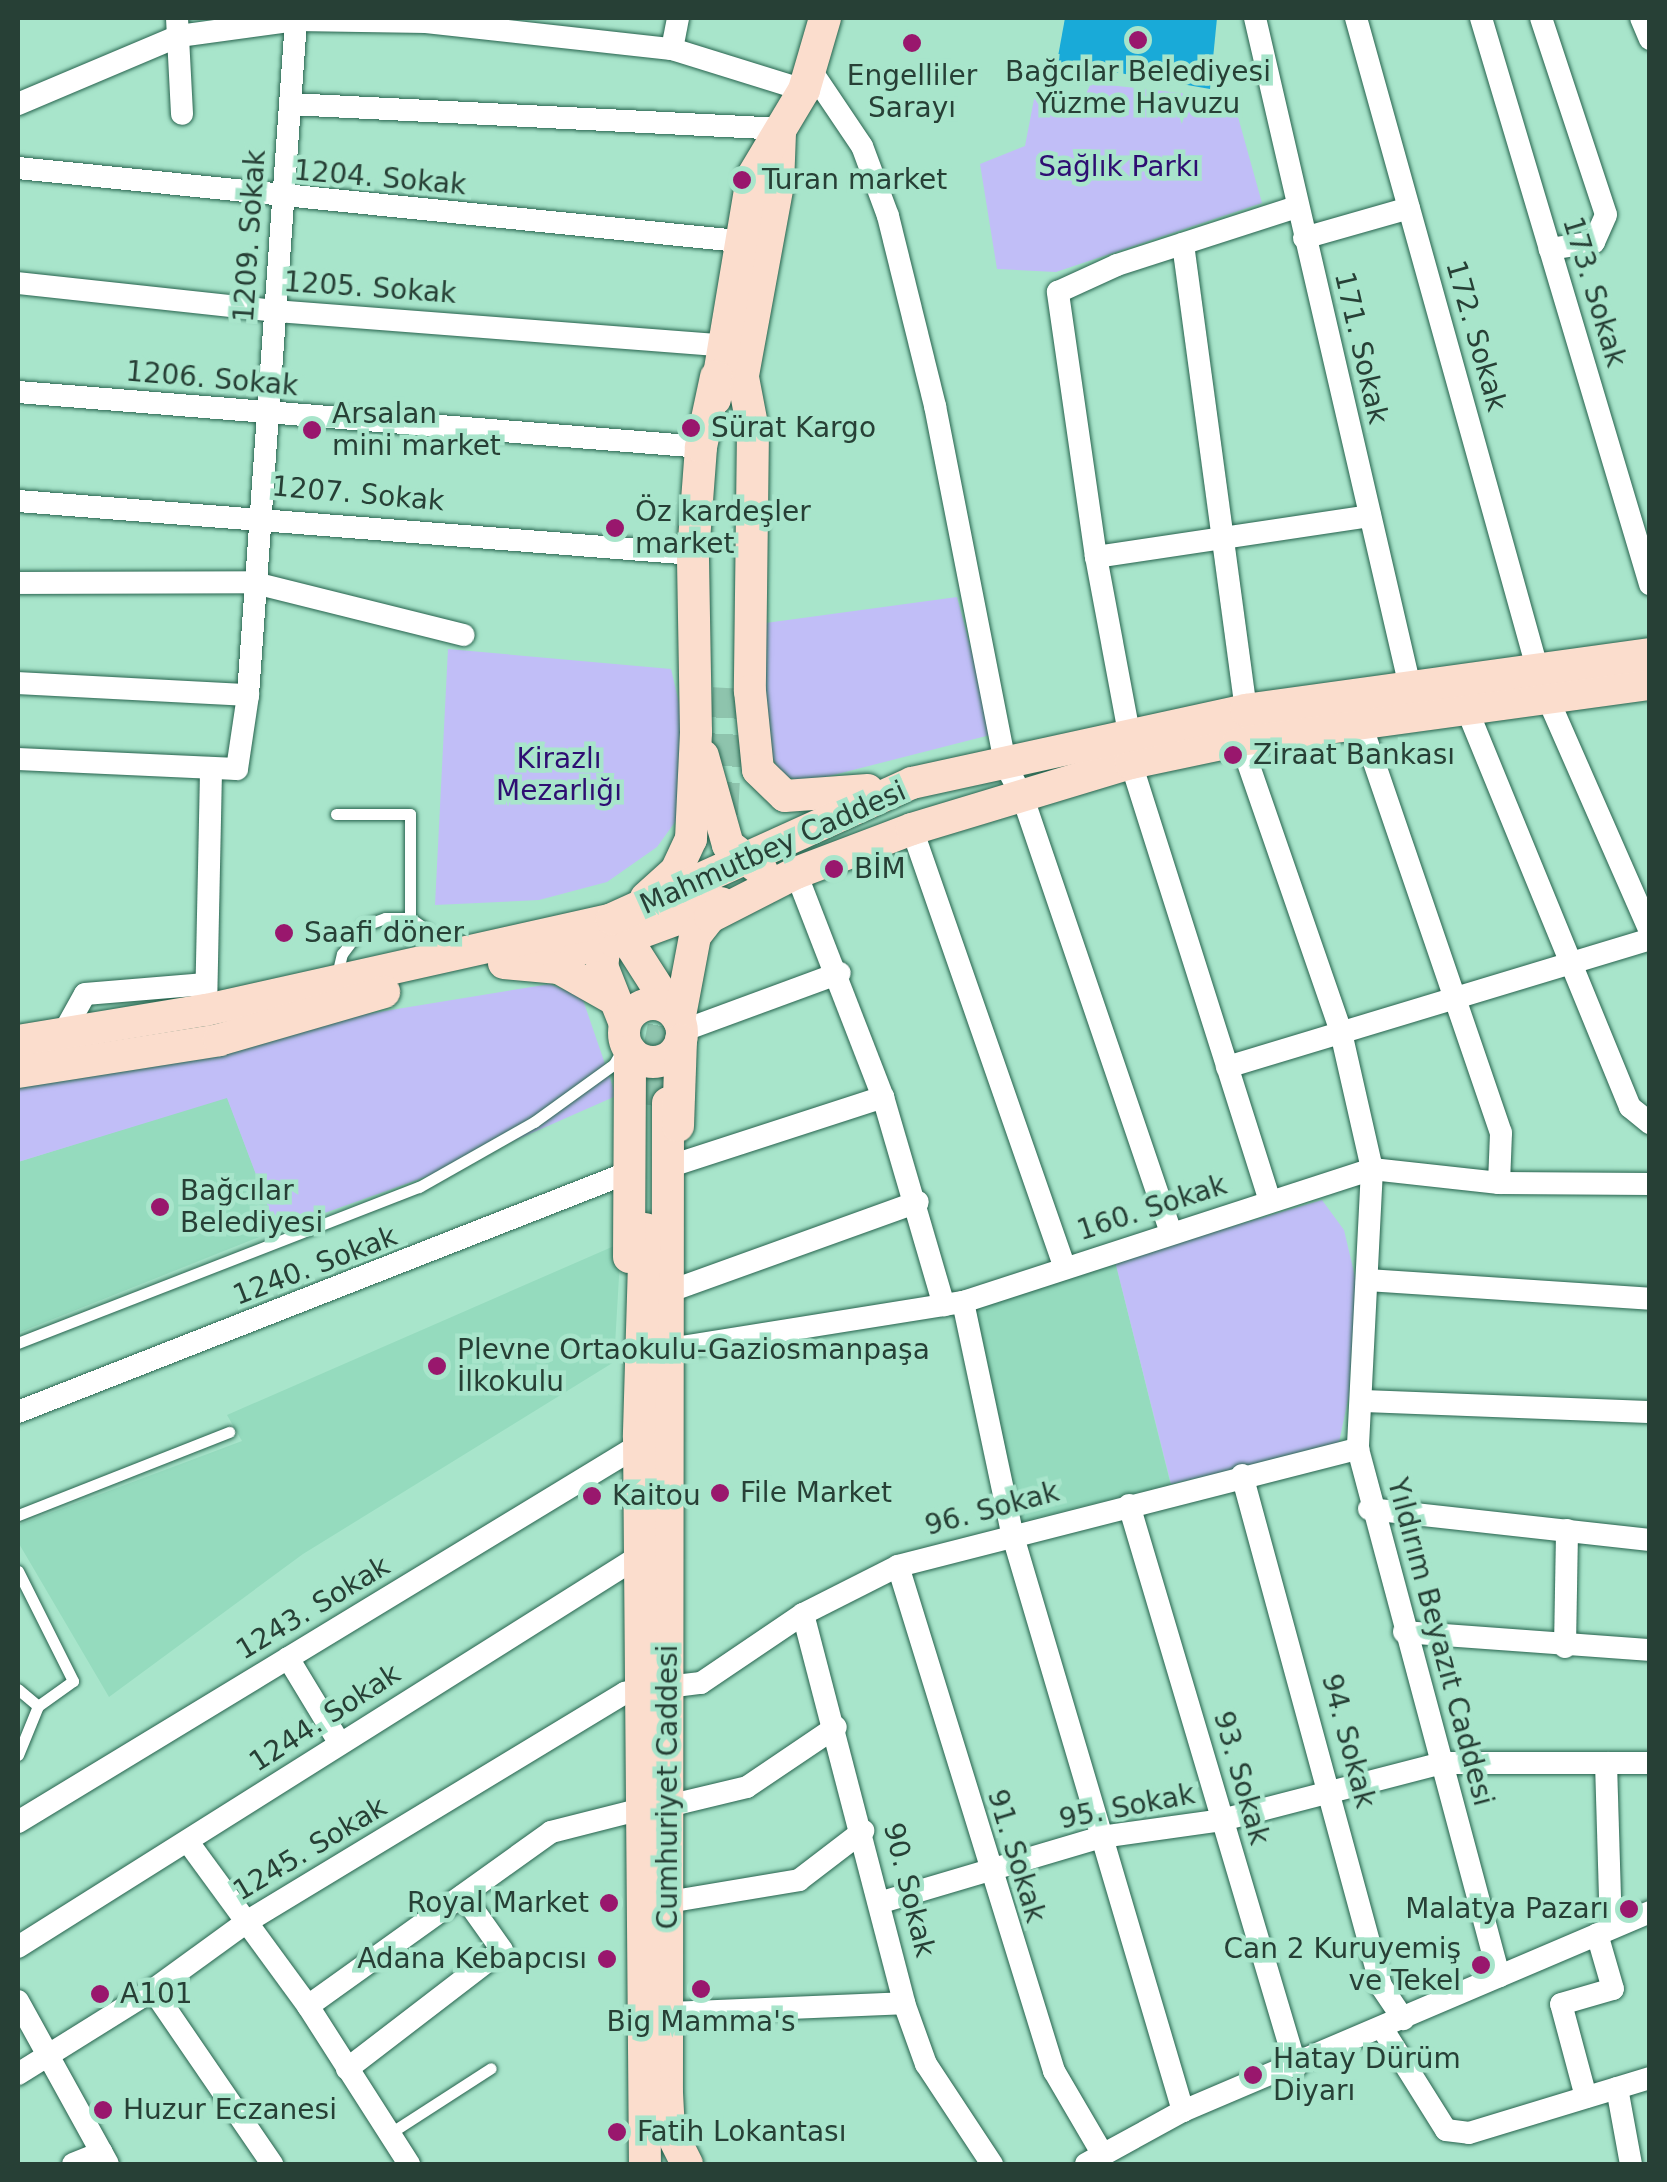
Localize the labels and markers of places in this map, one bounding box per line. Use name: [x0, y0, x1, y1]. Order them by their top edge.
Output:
marker: Bağcılar Belediyesi Yüzme Havuzu: [1127, 29, 1149, 51]
marker: Engelliler Sarayı: [901, 32, 923, 54]
place label: Bağcılar Belediyesi Yüzme Havuzu: [1005, 55, 1271, 121]
place label: Engelliler Sarayı: [847, 59, 977, 125]
place label: Turan market: [762, 163, 947, 197]
marker: Turan market: [731, 169, 753, 191]
place label: Arsalan mini market: [332, 397, 501, 463]
place label: Sürat Kargo: [711, 411, 876, 445]
marker: Sürat Kargo: [680, 417, 702, 439]
marker: Arsalan mini market: [301, 419, 323, 441]
place label: Öz kardeşler market: [635, 495, 811, 561]
marker: Öz kardeşler market: [604, 517, 626, 539]
place label: Ziraat Bankası: [1253, 738, 1455, 772]
marker: Ziraat Bankası: [1222, 744, 1244, 766]
place label: BİM: [854, 852, 906, 886]
marker: BİM: [823, 858, 845, 880]
place label: Saafi döner: [304, 916, 464, 950]
marker: Saafi döner: [273, 922, 295, 944]
place label: Bağcılar Belediyesi: [180, 1174, 323, 1240]
marker: Bağcılar Belediyesi: [149, 1196, 171, 1218]
place label: Plevne Ortaokulu-Gaziosmanpaşa İlkokulu: [457, 1333, 930, 1399]
marker: Plevne Ortaokulu-Gaziosmanpaşa İlkokulu: [426, 1355, 448, 1377]
place label: File Market: [740, 1476, 892, 1510]
place label: Kaitou: [612, 1479, 701, 1513]
marker: File Market: [709, 1482, 731, 1504]
marker: Kaitou: [581, 1485, 603, 1507]
place label: Royal Market: [407, 1886, 589, 1920]
marker: Royal Market: [598, 1892, 620, 1914]
place label: Malatya Pazarı: [1405, 1892, 1609, 1926]
marker: Malatya Pazarı: [1618, 1898, 1640, 1920]
place label: Can 2 Kuruyemiş ve Tekel: [1224, 1932, 1461, 1998]
place label: Adana Kebapcısı: [357, 1942, 587, 1976]
marker: Adana Kebapcısı: [596, 1948, 618, 1970]
marker: Can 2 Kuruyemiş ve Tekel: [1470, 1954, 1492, 1976]
place label: A101: [120, 1977, 193, 2011]
marker: Big Mamma's: [690, 1978, 712, 2000]
marker: A101: [89, 1983, 111, 2005]
place label: Big Mamma's: [607, 2005, 795, 2039]
place label: Hatay Dürüm Diyarı: [1273, 2042, 1461, 2108]
marker: Hatay Dürüm Diyarı: [1242, 2064, 1264, 2086]
place label: Huzur Eczanesi: [123, 2093, 337, 2127]
marker: Huzur Eczanesi: [92, 2099, 114, 2121]
place label: Fatih Lokantası: [637, 2115, 846, 2149]
marker: Fatih Lokantası: [606, 2121, 628, 2143]

